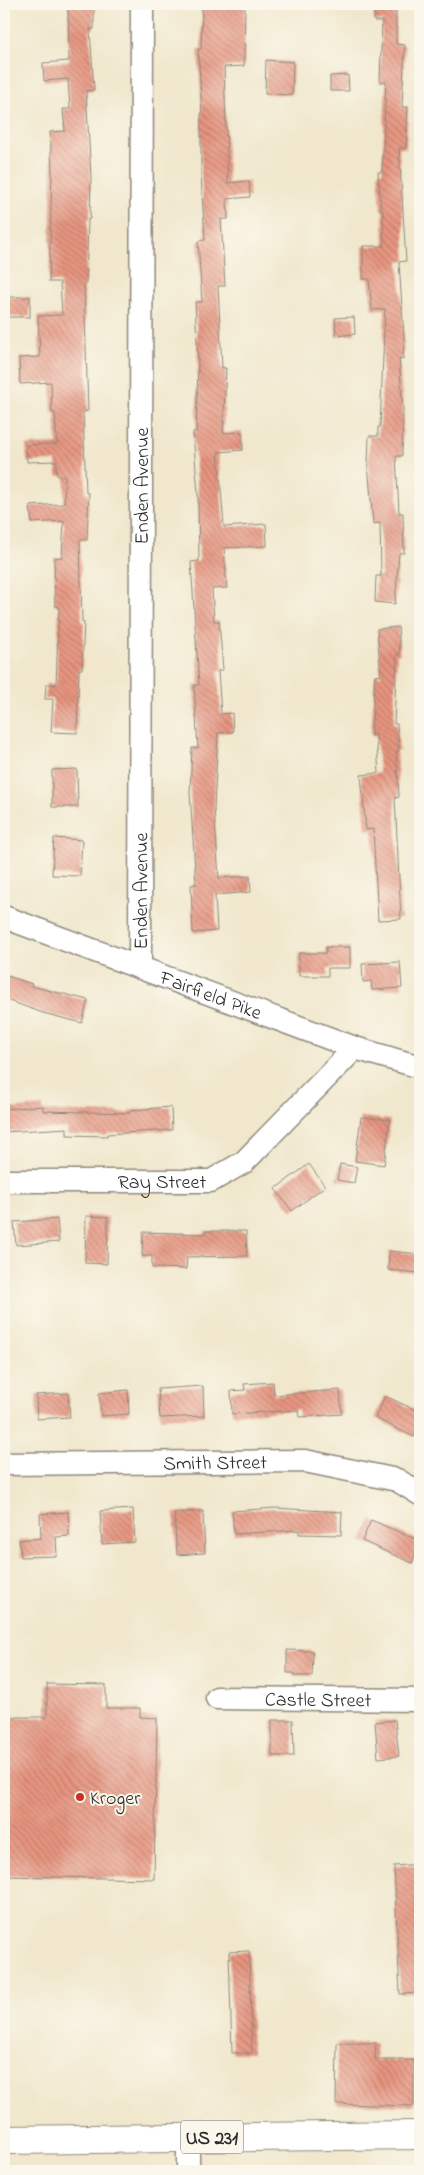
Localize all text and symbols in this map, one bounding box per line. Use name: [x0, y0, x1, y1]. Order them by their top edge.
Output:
street label: Enden Avenue: [129, 427, 158, 545]
street label: Enden Avenue: [128, 832, 157, 950]
street label: Fairfield Pike: [154, 964, 265, 1029]
street label: Ray Street: [118, 1169, 206, 1198]
street label: Smith Street: [163, 1449, 267, 1479]
street label: Castle Street: [265, 1686, 372, 1717]
place label: Kroger: [90, 1785, 141, 1815]
marker: Kroger: [74, 1791, 86, 1803]
road number: US 231: [181, 2120, 243, 2154]

